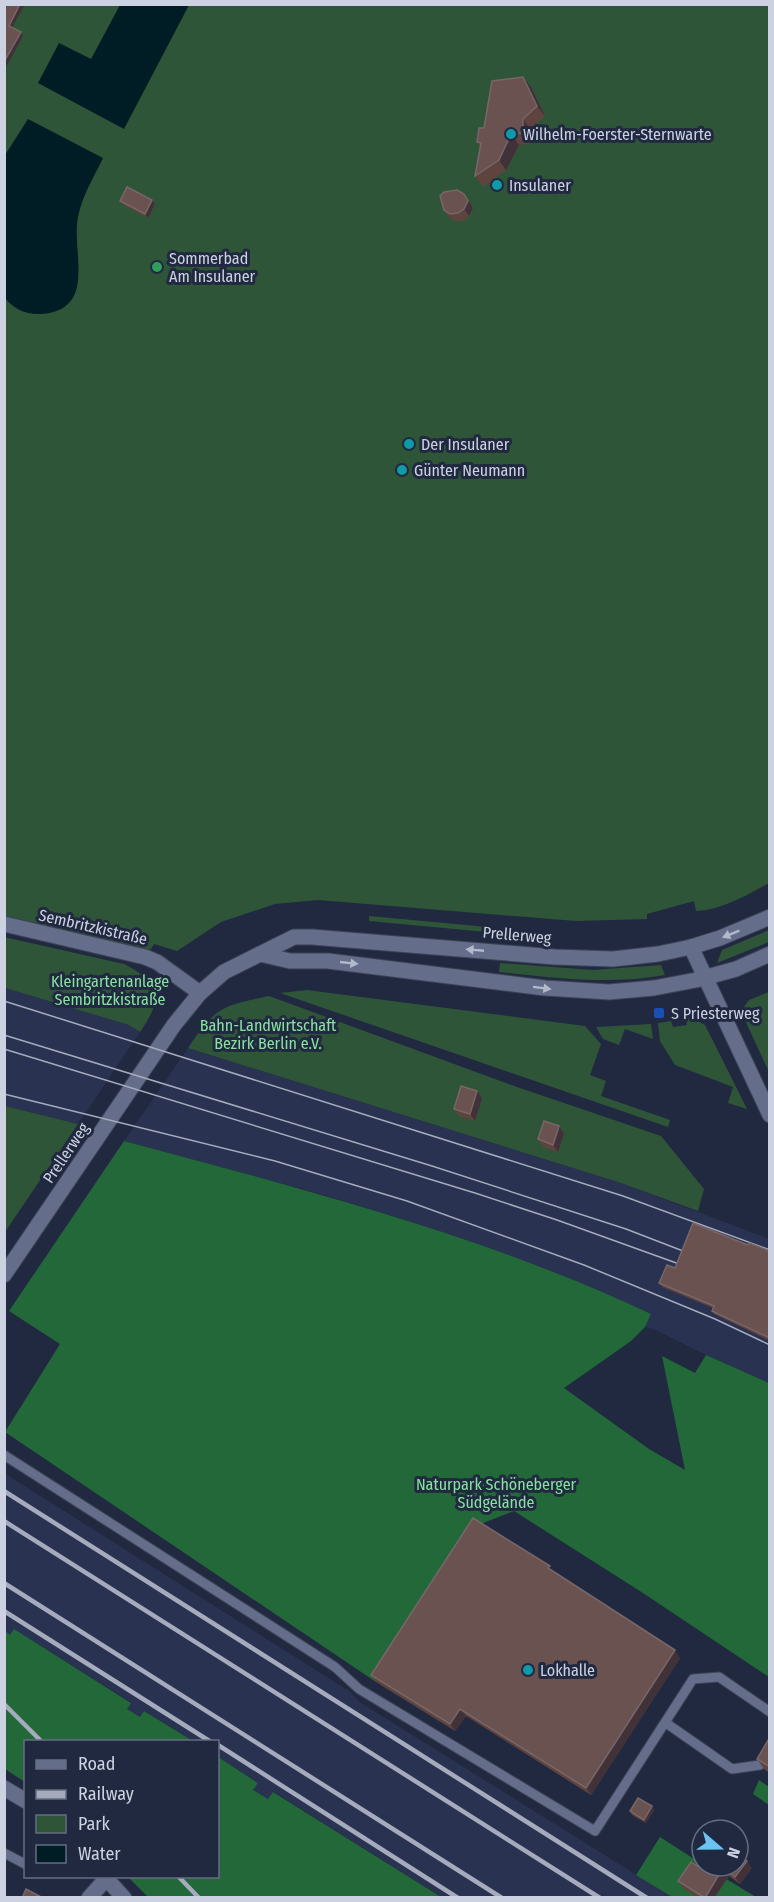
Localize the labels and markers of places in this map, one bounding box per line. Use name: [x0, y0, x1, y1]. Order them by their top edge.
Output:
place label: Wilhelm-Foerster-Sternwarte: [523, 125, 712, 144]
marker: Wilhelm-Foerster-Sternwarte: [504, 127, 518, 141]
place label: Insulaner: [509, 176, 571, 195]
marker: Insulaner: [490, 178, 504, 192]
place label: Sommerbad Am Insulaner: [169, 249, 256, 286]
marker: Sommerbad Am Insulaner: [150, 260, 164, 274]
place label: Der Insulaner: [421, 435, 510, 454]
marker: Der Insulaner: [402, 437, 416, 451]
place label: Günter Neumann: [414, 461, 525, 480]
marker: Günter Neumann: [395, 463, 409, 477]
place label: S Priesterweg: [671, 1004, 760, 1023]
marker: S Priesterweg: [652, 1006, 666, 1020]
place label: Lokhalle: [540, 1661, 595, 1680]
marker: Lokhalle: [521, 1663, 535, 1677]

